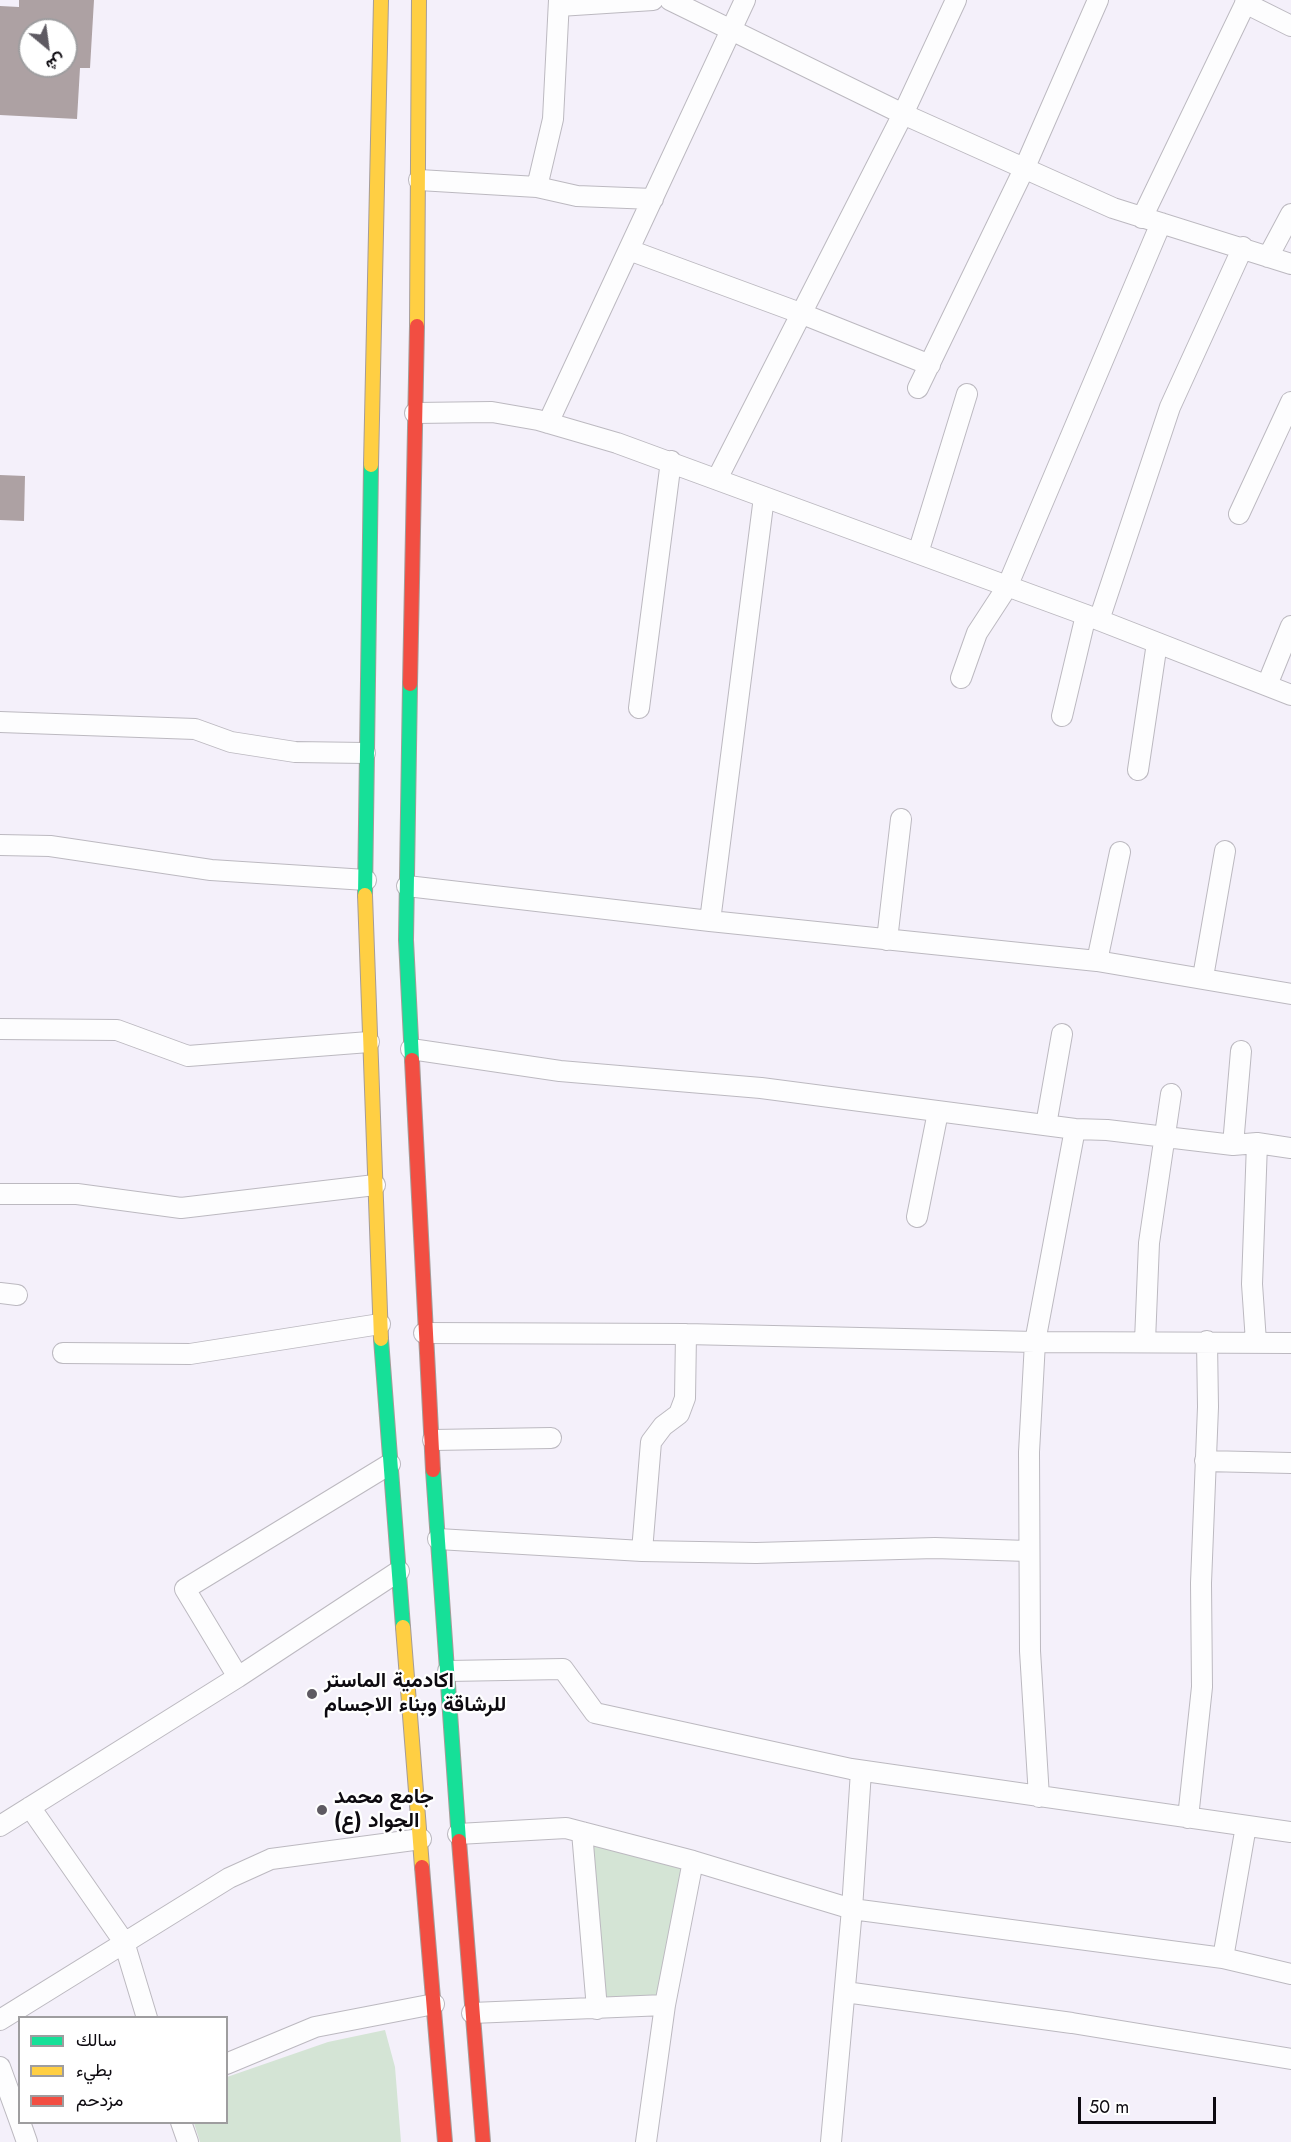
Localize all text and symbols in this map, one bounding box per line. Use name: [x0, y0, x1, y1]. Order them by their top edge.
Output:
north arrow: [18, 18, 78, 78]
text: ش: [42, 48, 70, 77]
place label: اكادمية الماستر للرشاقة وبناء الاجسام: [324, 1669, 506, 1719]
marker: اكادمية الماستر للرشاقة وبناء الاجسام: [305, 1687, 319, 1701]
place label: جامع محمد الجواد (ع): [334, 1785, 434, 1835]
marker: جامع محمد الجواد (ع): [315, 1803, 329, 1817]
legend: [18, 2016, 228, 2124]
text: سالك: [76, 2027, 116, 2053]
text: بطيء: [76, 2057, 112, 2083]
scale bar: [1081, 2085, 1219, 2123]
text: مزدحم: [76, 2087, 123, 2113]
text: 50 m: [1089, 2094, 1129, 2120]

